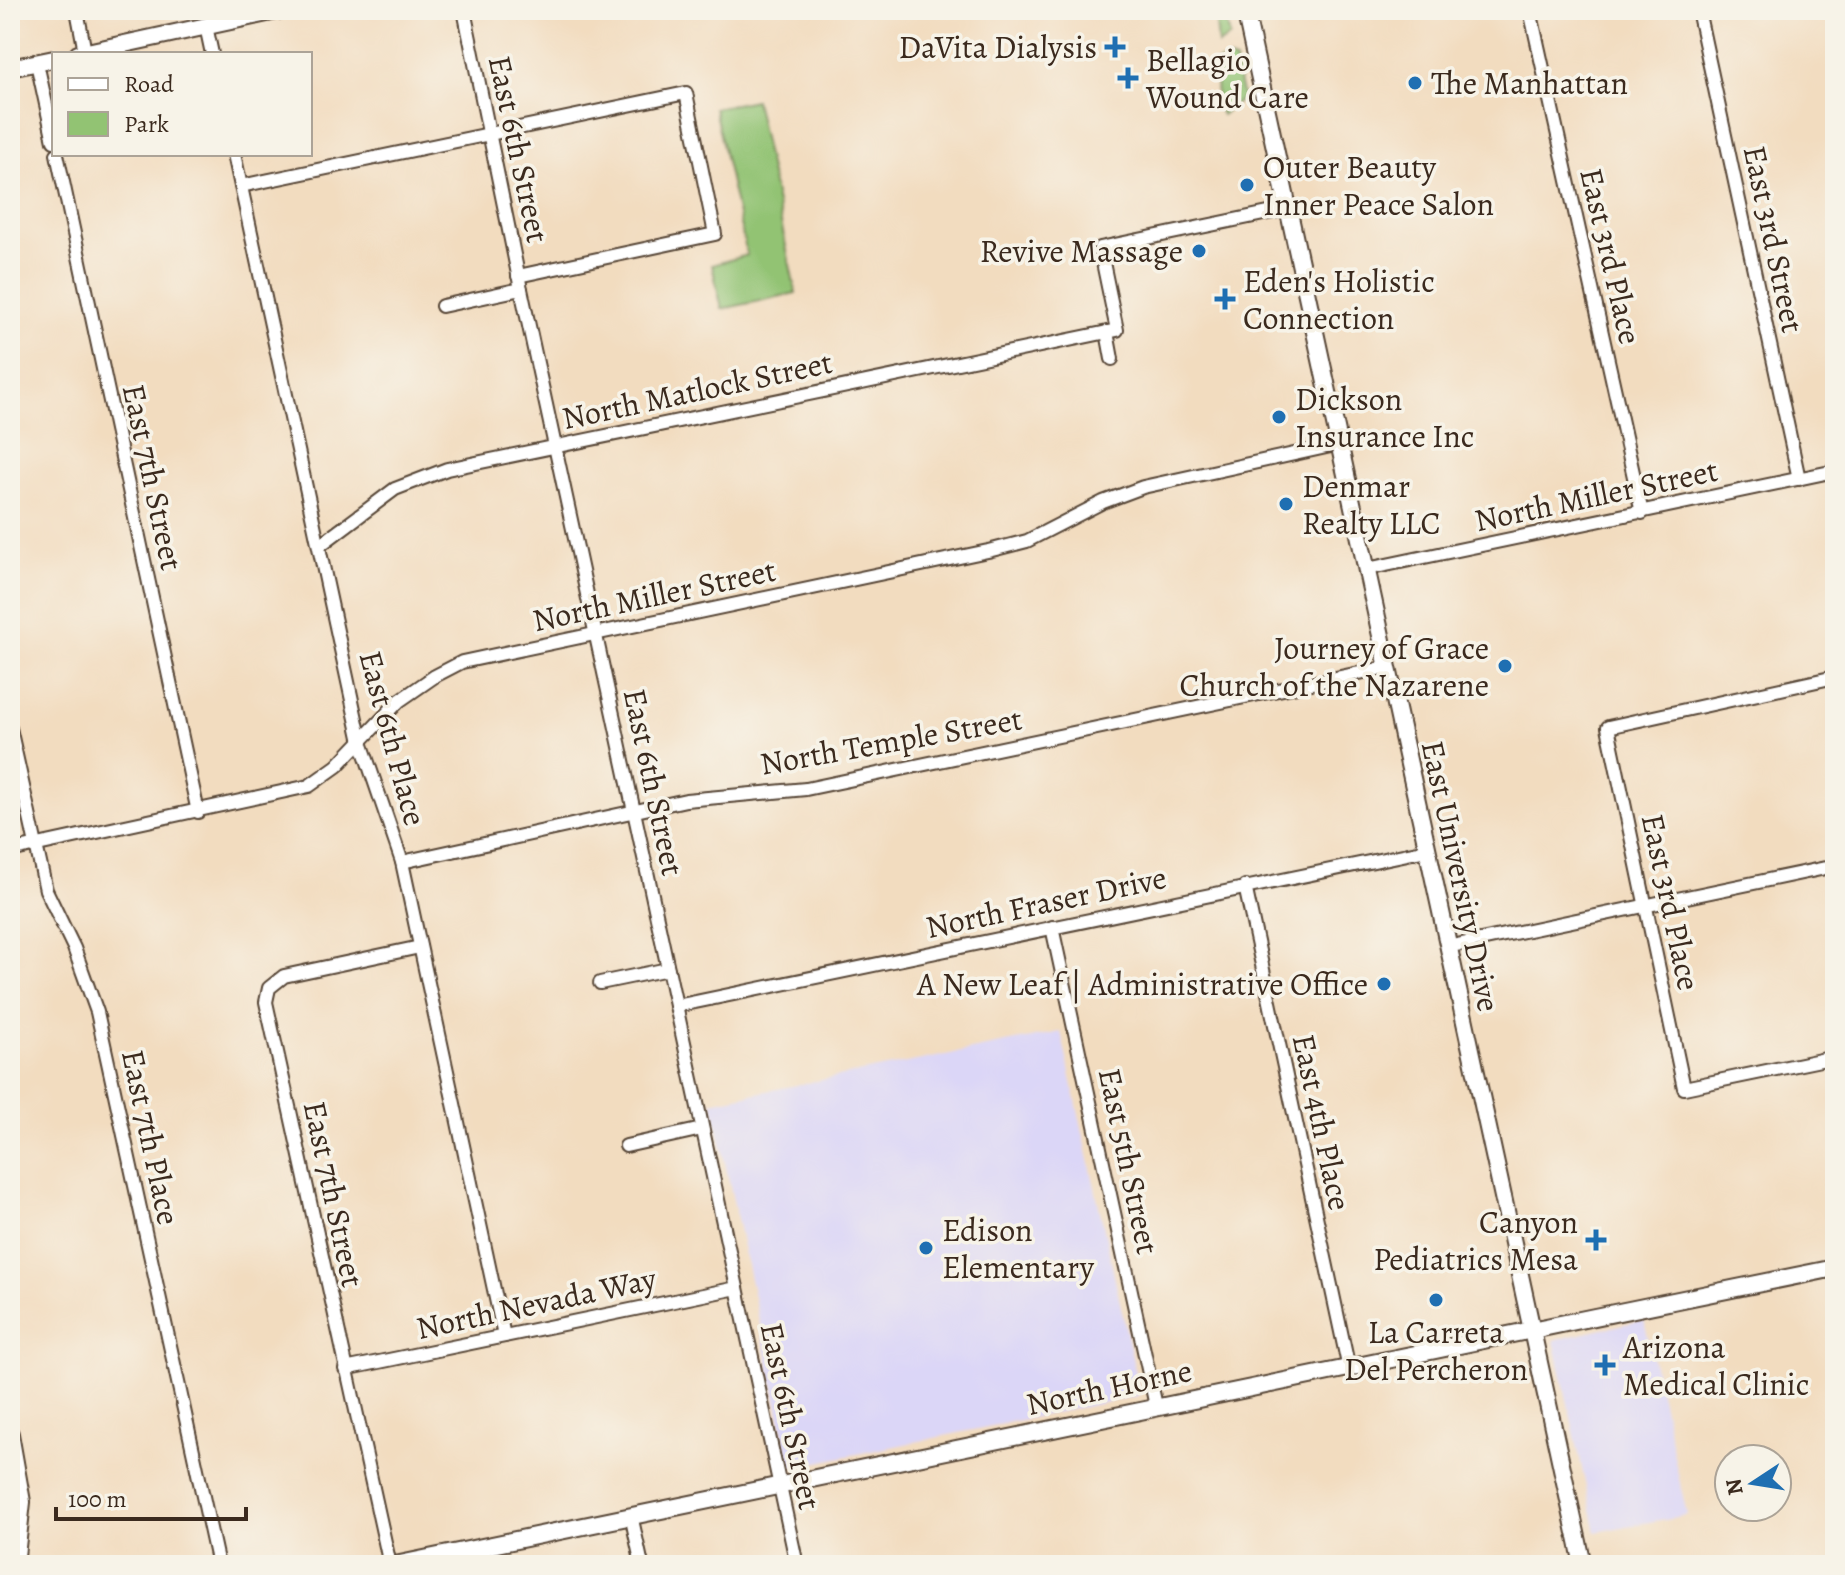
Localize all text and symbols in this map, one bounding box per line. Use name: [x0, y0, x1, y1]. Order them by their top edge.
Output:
place label: DaVita Dialysis: [899, 25, 1097, 69]
marker: DaVita Dialysis: [1104, 36, 1126, 58]
place label: Bellagio Wound Care: [1145, 38, 1309, 119]
street label: East 6th Street: [478, 51, 560, 247]
legend: [52, 52, 312, 156]
place label: The Manhattan: [1431, 61, 1628, 105]
marker: Bellagio Wound Care: [1117, 67, 1139, 89]
text: Road: [124, 68, 174, 100]
marker: The Manhattan: [1406, 74, 1424, 92]
text: Park: [124, 108, 169, 140]
street label: East 3rd Street: [1733, 141, 1815, 337]
place label: Outer Beauty Inner Peace Salon: [1263, 145, 1494, 226]
street label: East 3rd Place: [1569, 164, 1653, 348]
marker: Outer Beauty Inner Peace Salon: [1238, 176, 1256, 194]
place label: Revive Massage: [980, 229, 1183, 273]
marker: Revive Massage: [1190, 242, 1208, 260]
place label: Eden's Holistic Connection: [1243, 259, 1435, 340]
marker: Eden's Holistic Connection: [1214, 288, 1236, 310]
street label: North Matlock Street: [558, 340, 836, 440]
place label: Dickson Insurance Inc: [1295, 377, 1474, 458]
street label: East 7th Street: [112, 380, 194, 574]
marker: Dickson Insurance Inc: [1270, 408, 1288, 426]
street label: North Miller Street: [1470, 448, 1722, 542]
place label: Denmar Realty LLC: [1302, 464, 1441, 545]
marker: Denmar Realty LLC: [1277, 495, 1295, 513]
street label: North Miller Street: [528, 548, 780, 642]
place label: Journey of Grace Church of the Nazarene: [1179, 626, 1489, 707]
street label: East 6th Place: [349, 646, 437, 830]
marker: Journey of Grace Church of the Nazarene: [1496, 657, 1514, 675]
street label: East 6th Street: [613, 684, 695, 880]
street label: North Temple Street: [757, 696, 1025, 786]
street label: East University Drive: [1411, 737, 1511, 1015]
street label: East 3rd Place: [1631, 810, 1711, 994]
street label: North Fraser Drive: [922, 855, 1170, 949]
place label: A New Leaf | Administrative Office: [916, 962, 1368, 1006]
marker: A New Leaf | Administrative Office: [1375, 975, 1393, 993]
street label: East 4th Place: [1282, 1030, 1362, 1214]
street label: East 7th Place: [111, 1045, 191, 1229]
street label: East 5th Street: [1088, 1064, 1170, 1258]
street label: East 7th Street: [293, 1097, 375, 1291]
place label: Canyon Pediatrics Mesa: [1373, 1200, 1578, 1281]
place label: Edison Elementary: [942, 1208, 1095, 1289]
marker: Canyon Pediatrics Mesa: [1585, 1229, 1607, 1251]
marker: Edison Elementary: [917, 1239, 935, 1257]
street label: North Nevada Way: [412, 1256, 661, 1350]
marker: La Carreta Del Percheron: [1427, 1291, 1445, 1309]
place label: La Carreta Del Percheron: [1344, 1310, 1528, 1391]
street label: East 6th Street: [750, 1318, 832, 1514]
place label: Arizona Medical Clinic: [1622, 1325, 1809, 1406]
street label: North Horne: [1022, 1348, 1196, 1426]
marker: Arizona Medical Clinic: [1594, 1354, 1616, 1376]
north arrow: [1713, 1443, 1793, 1523]
scale bar: [56, 1471, 246, 1521]
text: N: [1718, 1476, 1751, 1498]
text: 100 m: [68, 1483, 127, 1515]

